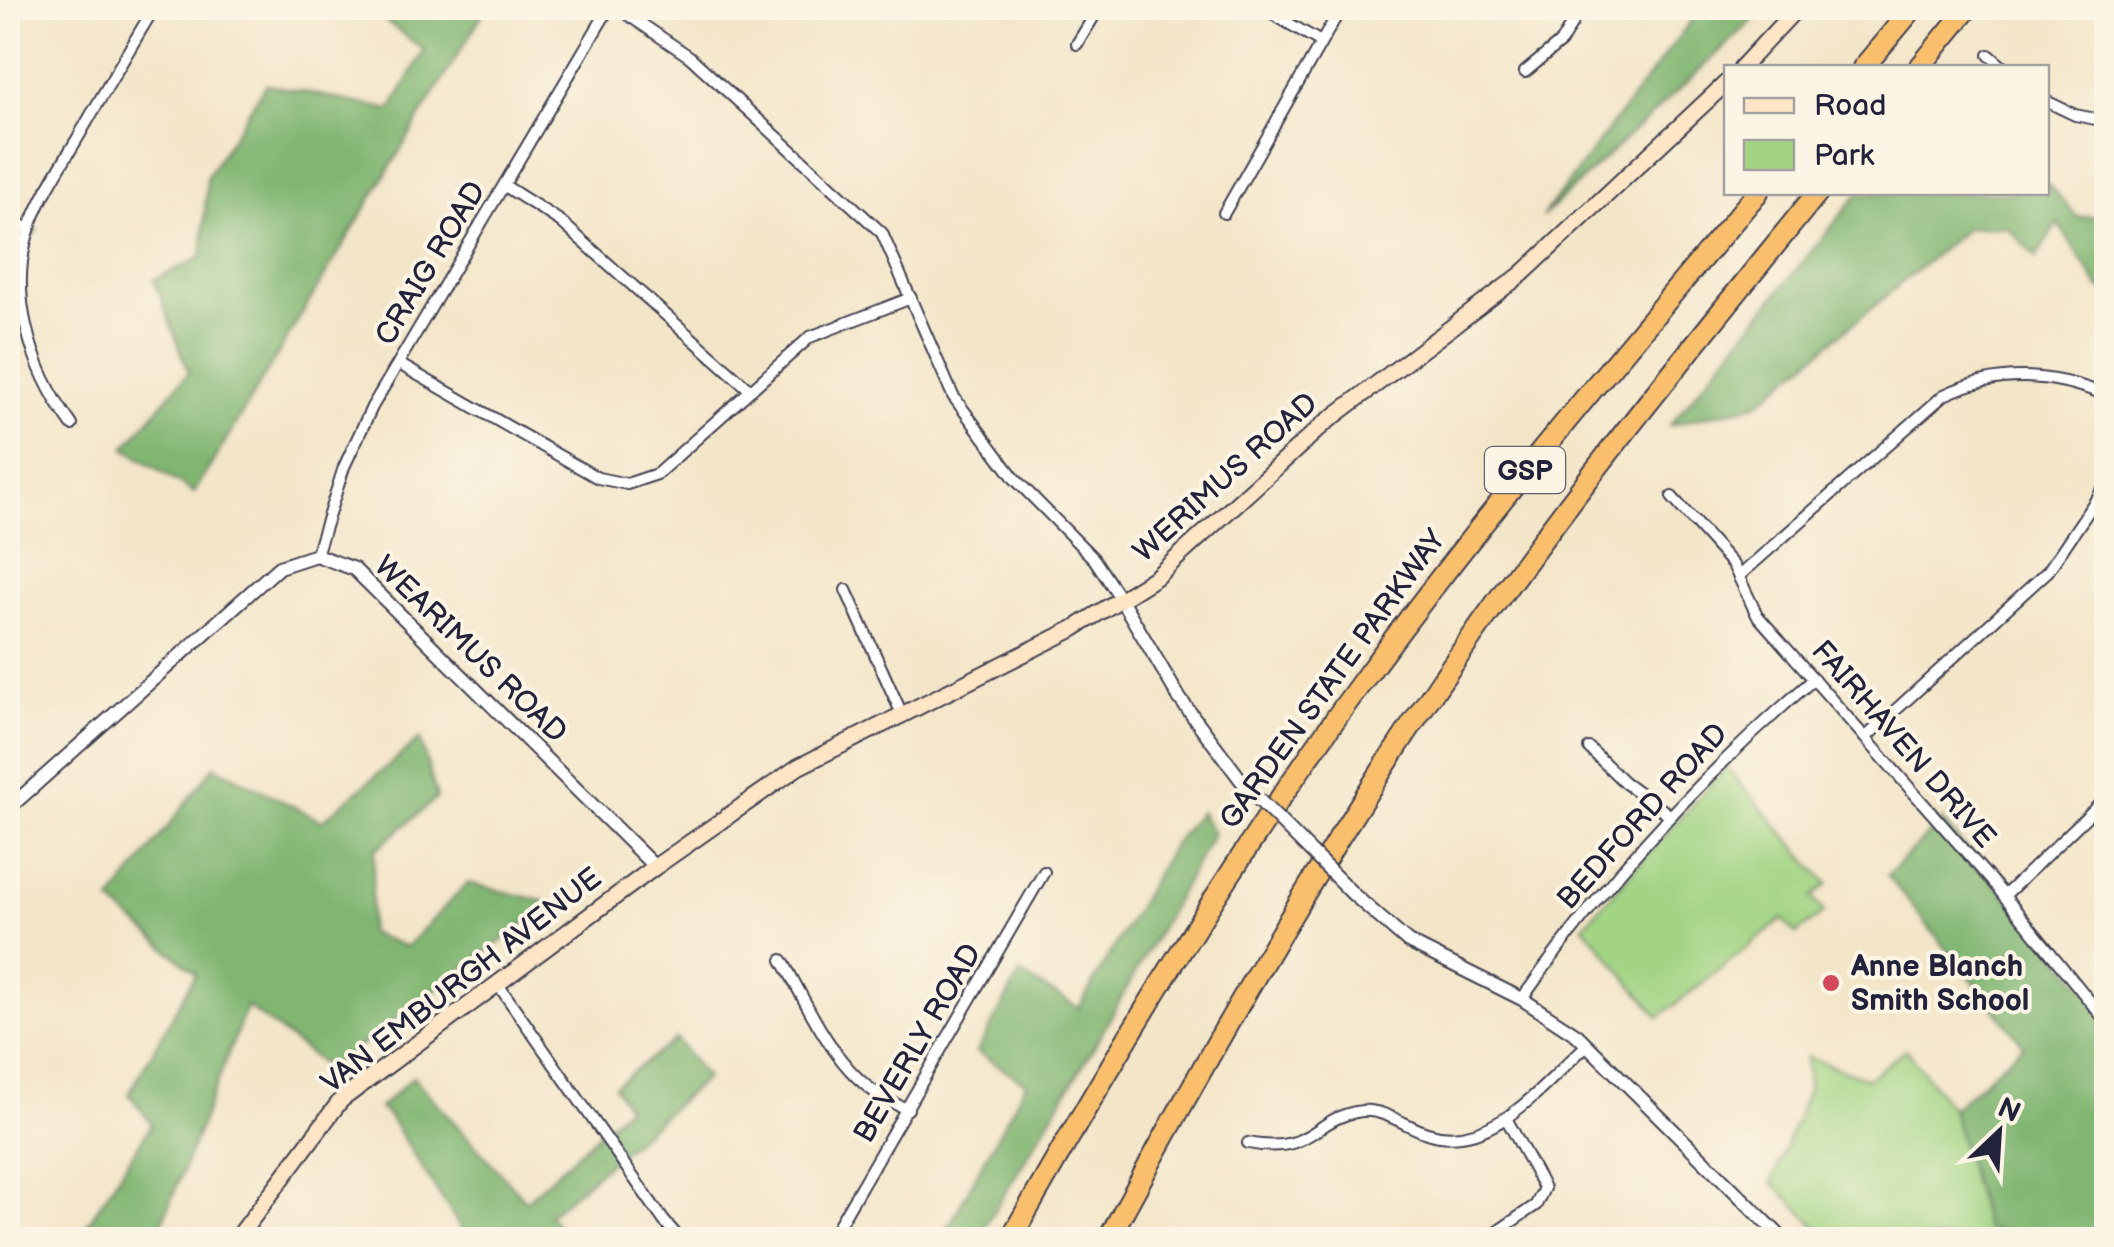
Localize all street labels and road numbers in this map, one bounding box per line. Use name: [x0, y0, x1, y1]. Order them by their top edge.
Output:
street label: CRAIG ROAD: [368, 175, 494, 352]
street label: WERIMUS ROAD: [1126, 386, 1325, 570]
road number: GSP: [1485, 447, 1565, 493]
street label: GARDEN STATE PARKWAY: [1212, 523, 1454, 836]
street label: WEARIMUS ROAD: [367, 549, 574, 751]
street label: FAIRHAVEN DRIVE: [1803, 634, 2003, 856]
street label: BEDFORD ROAD: [1550, 716, 1736, 917]
street label: VAN EMBURGH AVENUE: [314, 860, 609, 1101]
street label: BEVERLY ROAD: [846, 938, 989, 1149]

